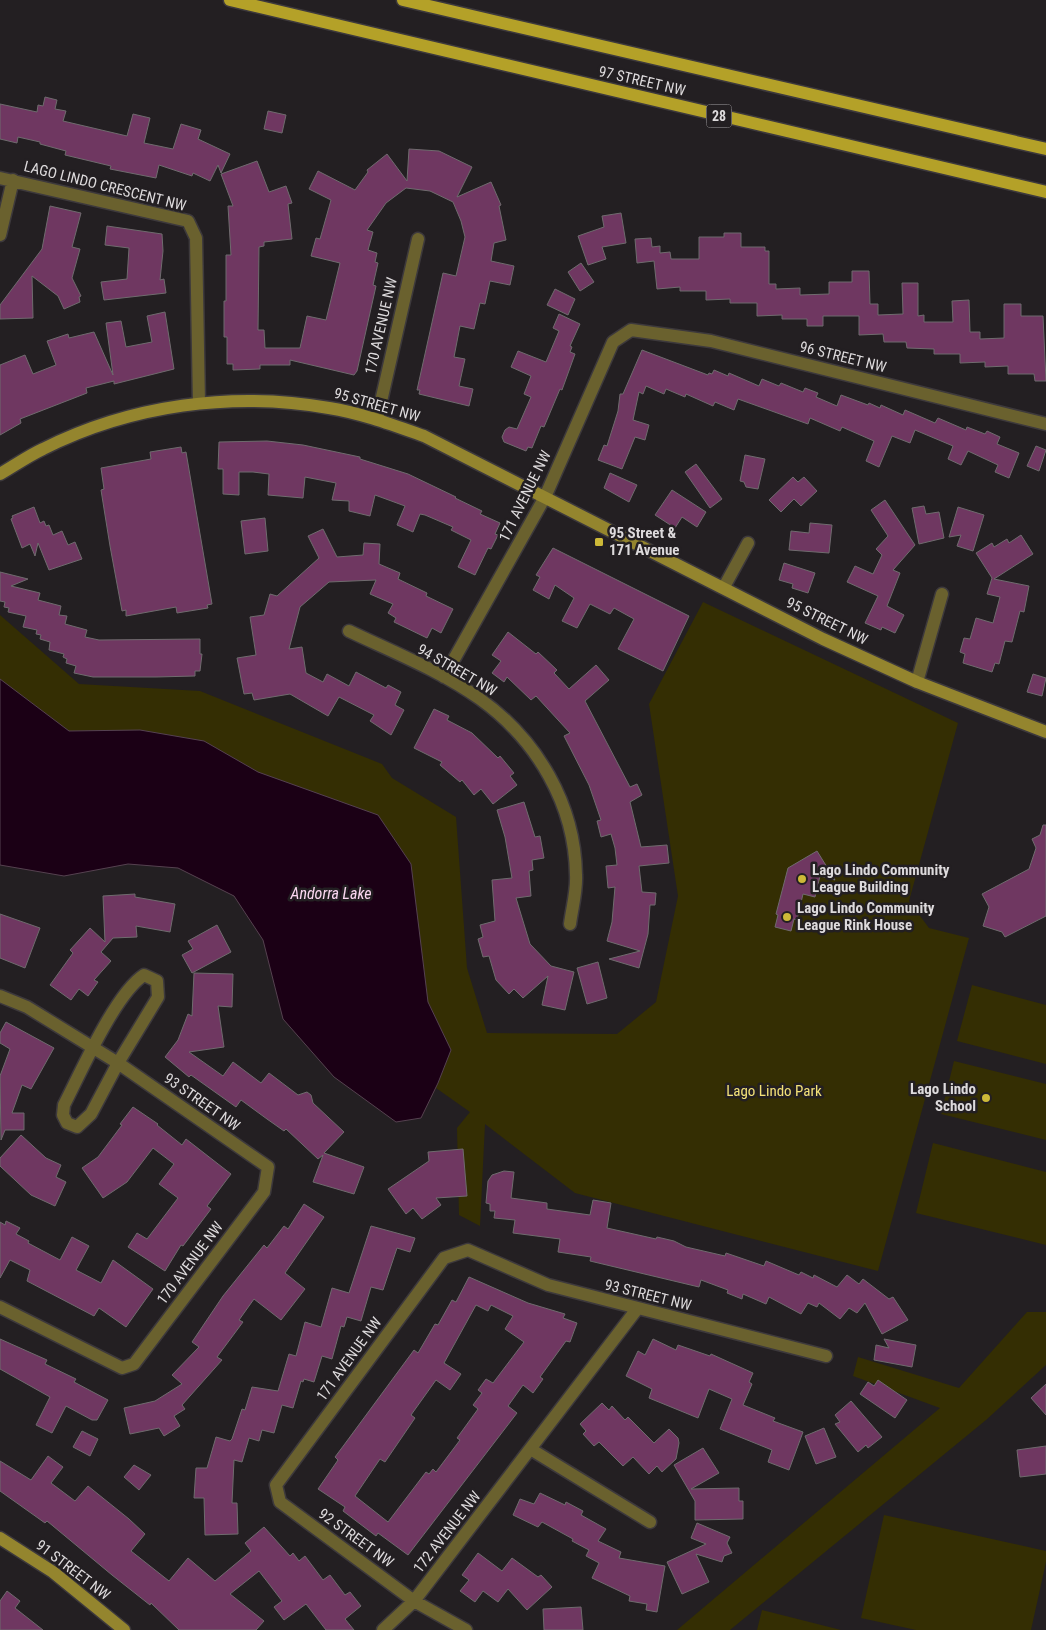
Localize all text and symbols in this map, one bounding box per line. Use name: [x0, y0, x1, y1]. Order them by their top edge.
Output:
street label: 97 STREET NW: [597, 62, 688, 100]
road number: 28: [706, 104, 732, 128]
street label: LAGO LINDO CRESCENT NW: [22, 157, 189, 215]
street label: 170 AVENUE NW: [361, 275, 401, 376]
street label: 96 STREET NW: [798, 338, 889, 377]
street label: 95 STREET NW: [332, 384, 423, 426]
street label: 171 AVENUE NW: [495, 447, 555, 544]
place label: 95 Street & 171 Avenue: [609, 524, 680, 559]
marker: 95 Street & 171 Avenue: [593, 536, 605, 548]
street label: 95 STREET NW: [783, 594, 871, 649]
street label: 94 STREET NW: [414, 640, 500, 700]
place label: Lago Lindo Community League Building: [812, 861, 950, 896]
marker: Lago Lindo Community League Building: [796, 873, 808, 885]
water label: Andorra Lake: [289, 884, 372, 903]
place label: Lago Lindo Community League Rink House: [797, 899, 935, 934]
marker: Lago Lindo Community League Rink House: [781, 911, 793, 923]
street label: 93 STREET NW: [161, 1069, 244, 1135]
place label: Lago Lindo School: [910, 1080, 976, 1115]
park label: Lago Lindo Park: [726, 1082, 822, 1100]
marker: Lago Lindo School: [980, 1092, 992, 1104]
street label: 170 AVENUE NW: [153, 1218, 227, 1308]
street label: 93 STREET NW: [603, 1276, 694, 1315]
street label: 171 AVENUE NW: [313, 1313, 386, 1404]
street label: 172 AVENUE NW: [409, 1487, 485, 1576]
street label: 92 STREET NW: [315, 1505, 398, 1572]
street label: 91 STREET NW: [32, 1536, 114, 1604]

